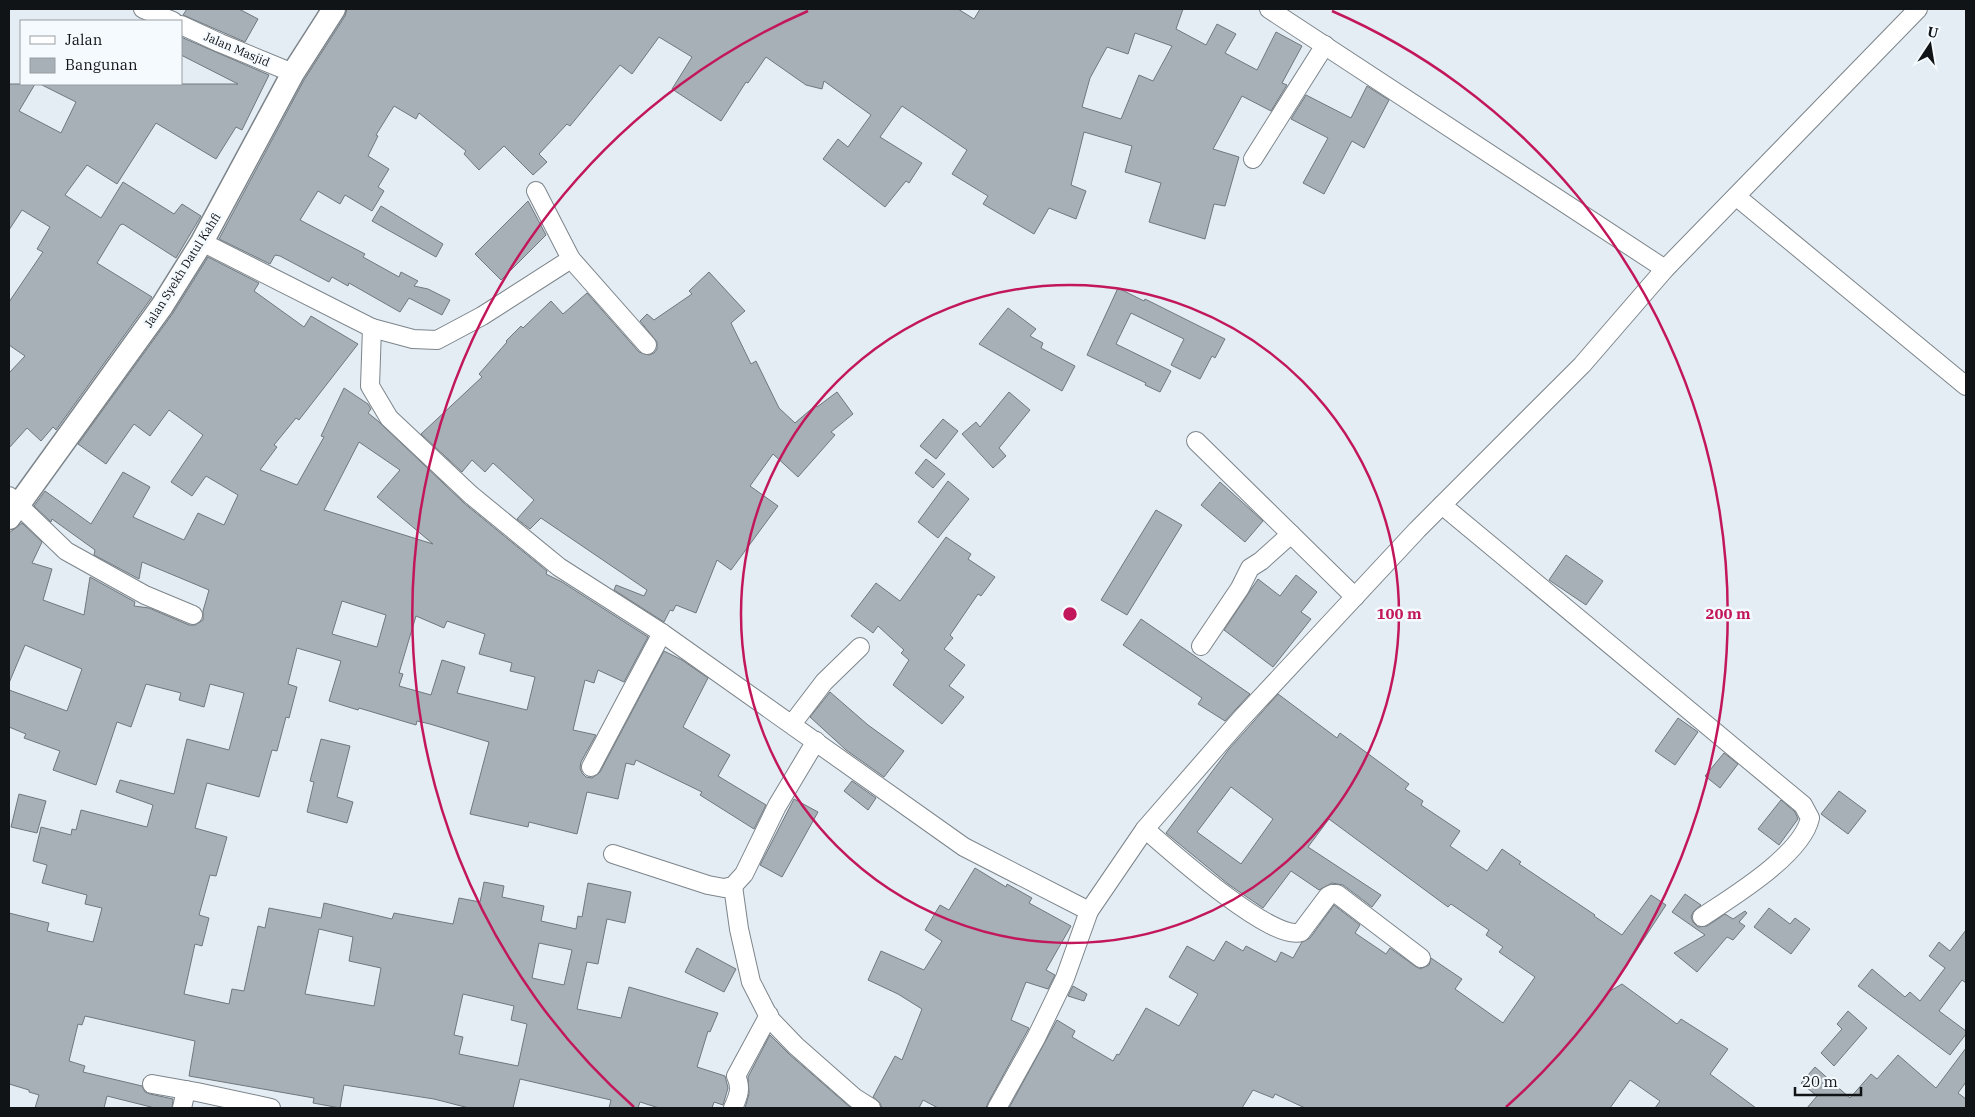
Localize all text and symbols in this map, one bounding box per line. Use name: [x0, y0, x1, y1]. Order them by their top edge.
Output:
legend: [20, 20, 182, 85]
north arrow: [1905, 20, 1955, 70]
text: U: [1926, 22, 1940, 42]
street label: Jalan Masjid: [202, 28, 272, 70]
text: Jalan: [65, 30, 103, 49]
text: Bangunan: [65, 55, 138, 74]
street label: Jalan Syekh Datul Kahfi: [141, 209, 224, 330]
text: 100 m: [1376, 604, 1422, 623]
text: 200 m: [1705, 604, 1751, 623]
centre of rings: [1061, 605, 1079, 623]
scale bar: [1795, 1064, 1861, 1096]
text: 20 m: [1802, 1072, 1838, 1091]

